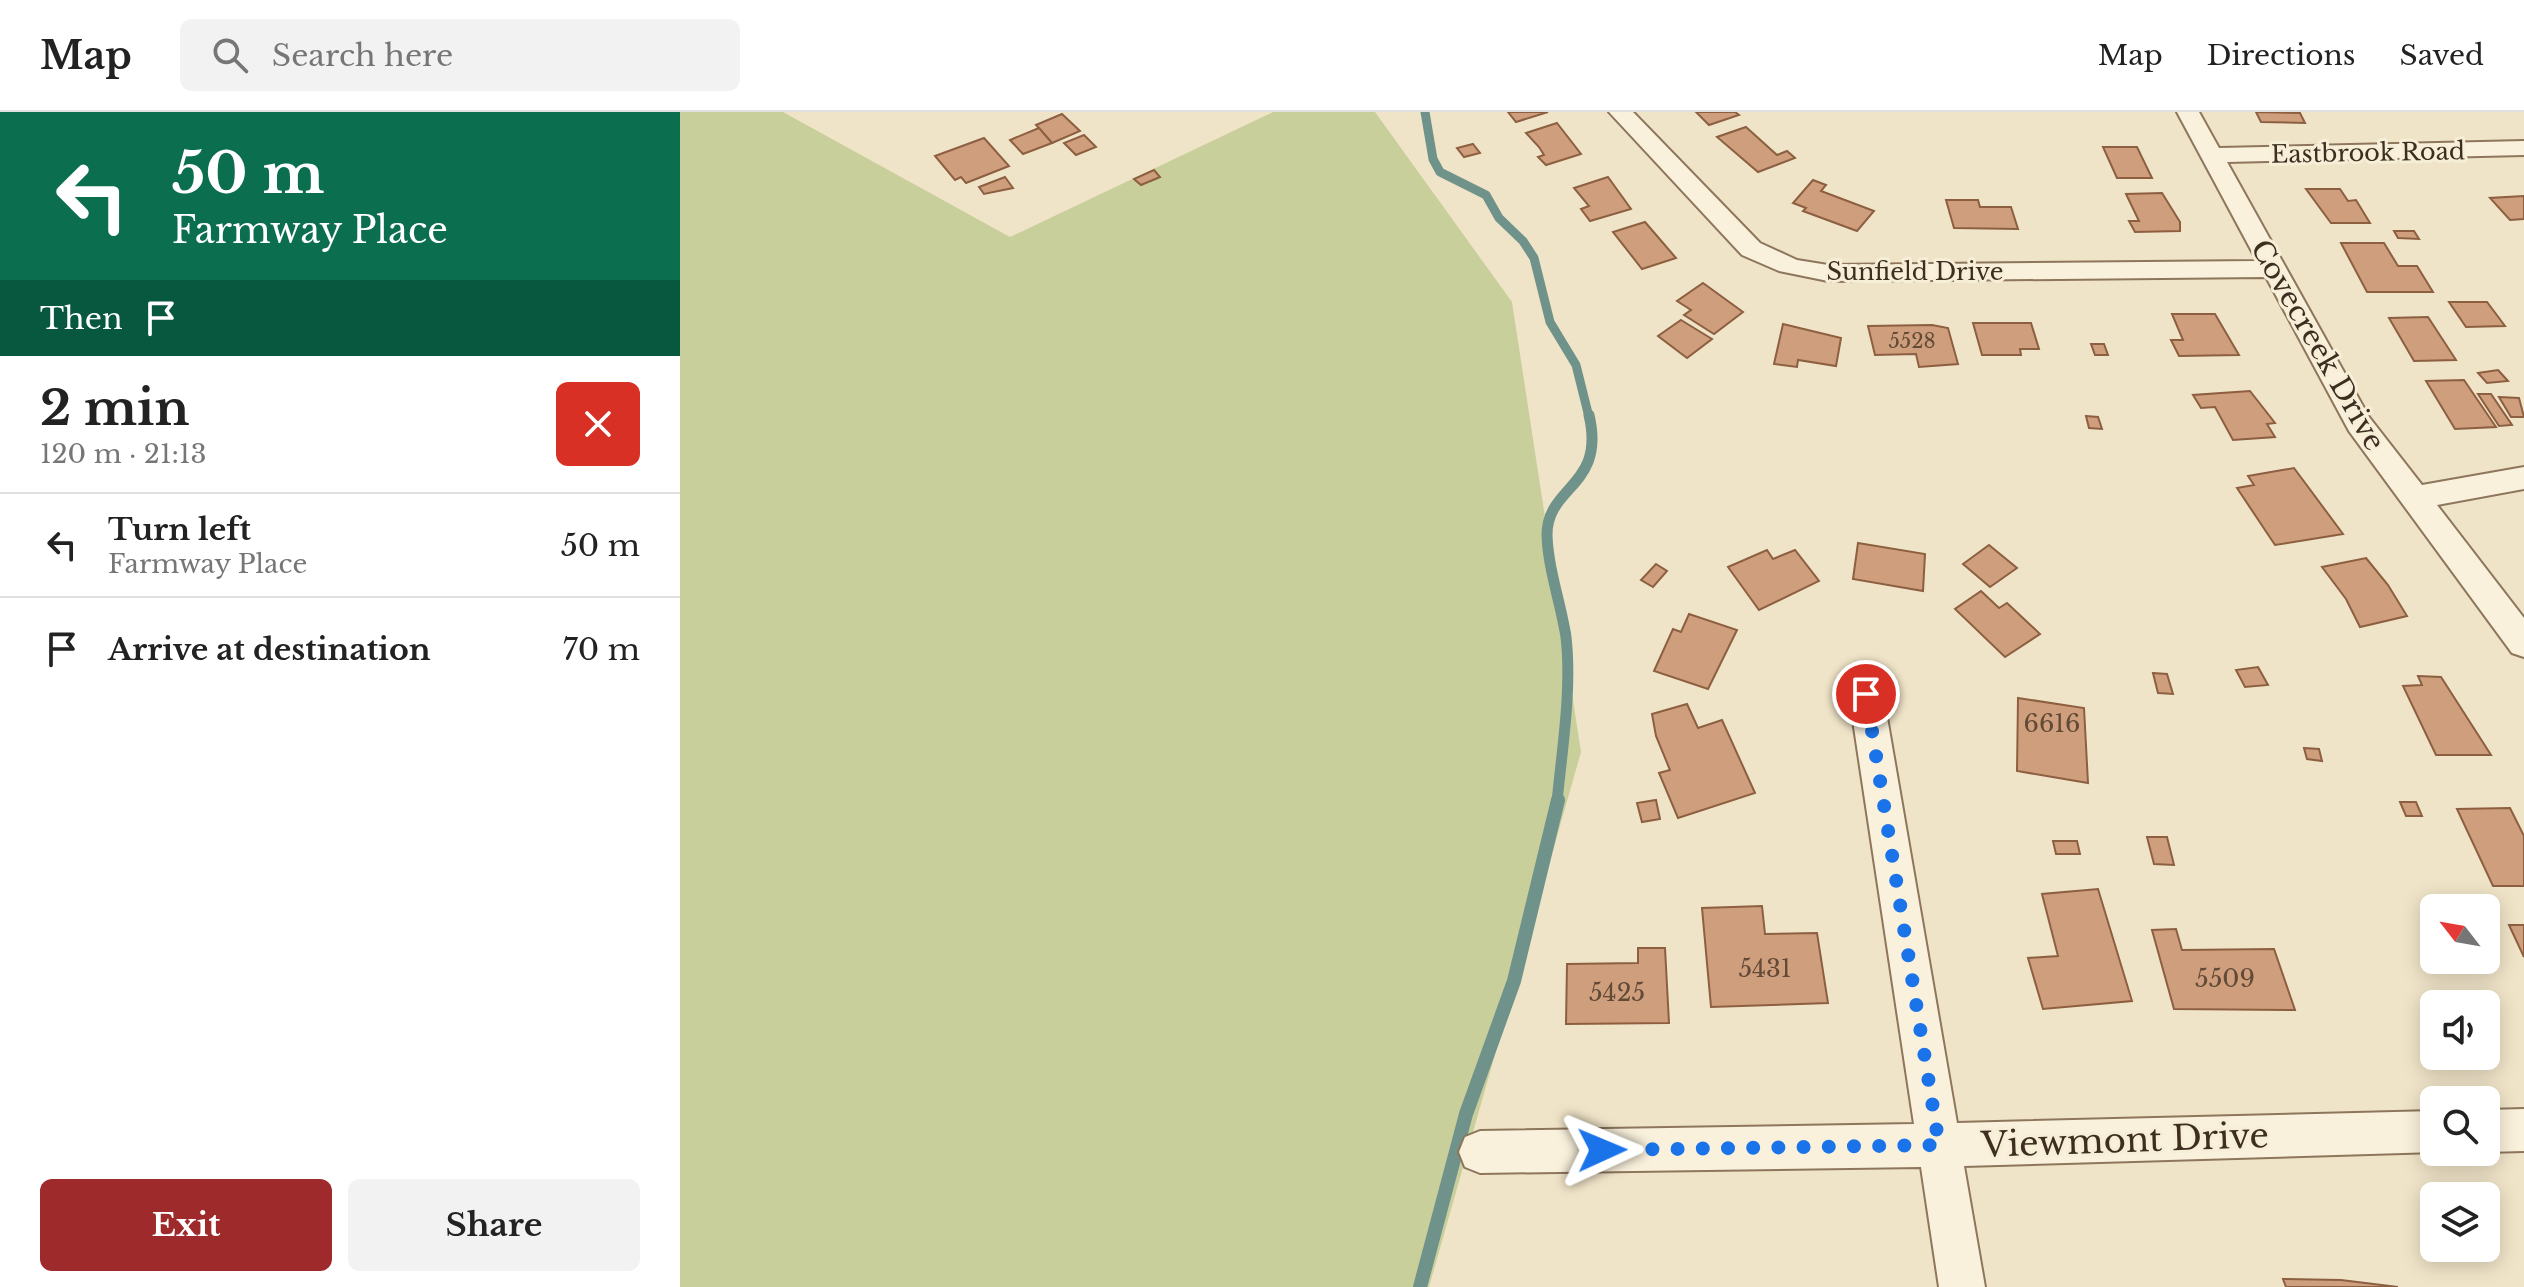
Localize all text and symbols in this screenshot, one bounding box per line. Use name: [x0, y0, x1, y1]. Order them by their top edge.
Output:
search box: [180, 19, 740, 91]
text: Map: [40, 32, 132, 79]
icon: search: [208, 33, 252, 77]
text: Search here: [272, 37, 453, 74]
text: Map: [2098, 38, 2163, 73]
text: Directions: [2207, 38, 2356, 73]
text: Saved: [2400, 38, 2484, 73]
street label: Eastbrook Road: [2271, 136, 2465, 169]
text: 50 m: [172, 139, 324, 208]
icon: left: [40, 144, 144, 248]
text: Farmway Place: [172, 208, 448, 253]
street label: Covecreek Drive: [2243, 234, 2392, 457]
street label: Sunfield Drive: [1827, 257, 2003, 286]
icon: arrive: [139, 296, 183, 340]
text: Then: [40, 300, 123, 337]
house number: 5528: [1888, 329, 1936, 353]
text: 2 min: [40, 378, 189, 438]
button: close: [556, 382, 640, 466]
text: 120 m · 21:13: [40, 438, 207, 470]
text: Turn left: [108, 511, 251, 548]
icon: left: [40, 523, 84, 567]
text: 50 m: [561, 527, 640, 564]
text: Farmway Place: [108, 548, 307, 580]
icon: arrive: [40, 627, 84, 671]
text: Arrive at destination: [108, 631, 431, 668]
text: 70 m: [563, 631, 640, 668]
pin: [1832, 660, 1900, 728]
icon: arrive: [1844, 672, 1888, 716]
house number: 6616: [2024, 709, 2081, 738]
north arrow: [2420, 894, 2500, 974]
map controls: [2420, 894, 2500, 1262]
house number: 5431: [1738, 954, 1792, 983]
house number: 5509: [2195, 964, 2255, 993]
house number: 5425: [1589, 978, 1645, 1007]
button: sound: [2420, 990, 2500, 1070]
button: search: [2420, 1086, 2500, 1166]
position arrow: [1560, 1108, 1644, 1192]
street label: Viewmont Drive: [1979, 1114, 2270, 1166]
button: Exit: [40, 1179, 332, 1271]
button: Share: [348, 1179, 640, 1271]
button: layers: [2420, 1182, 2500, 1262]

